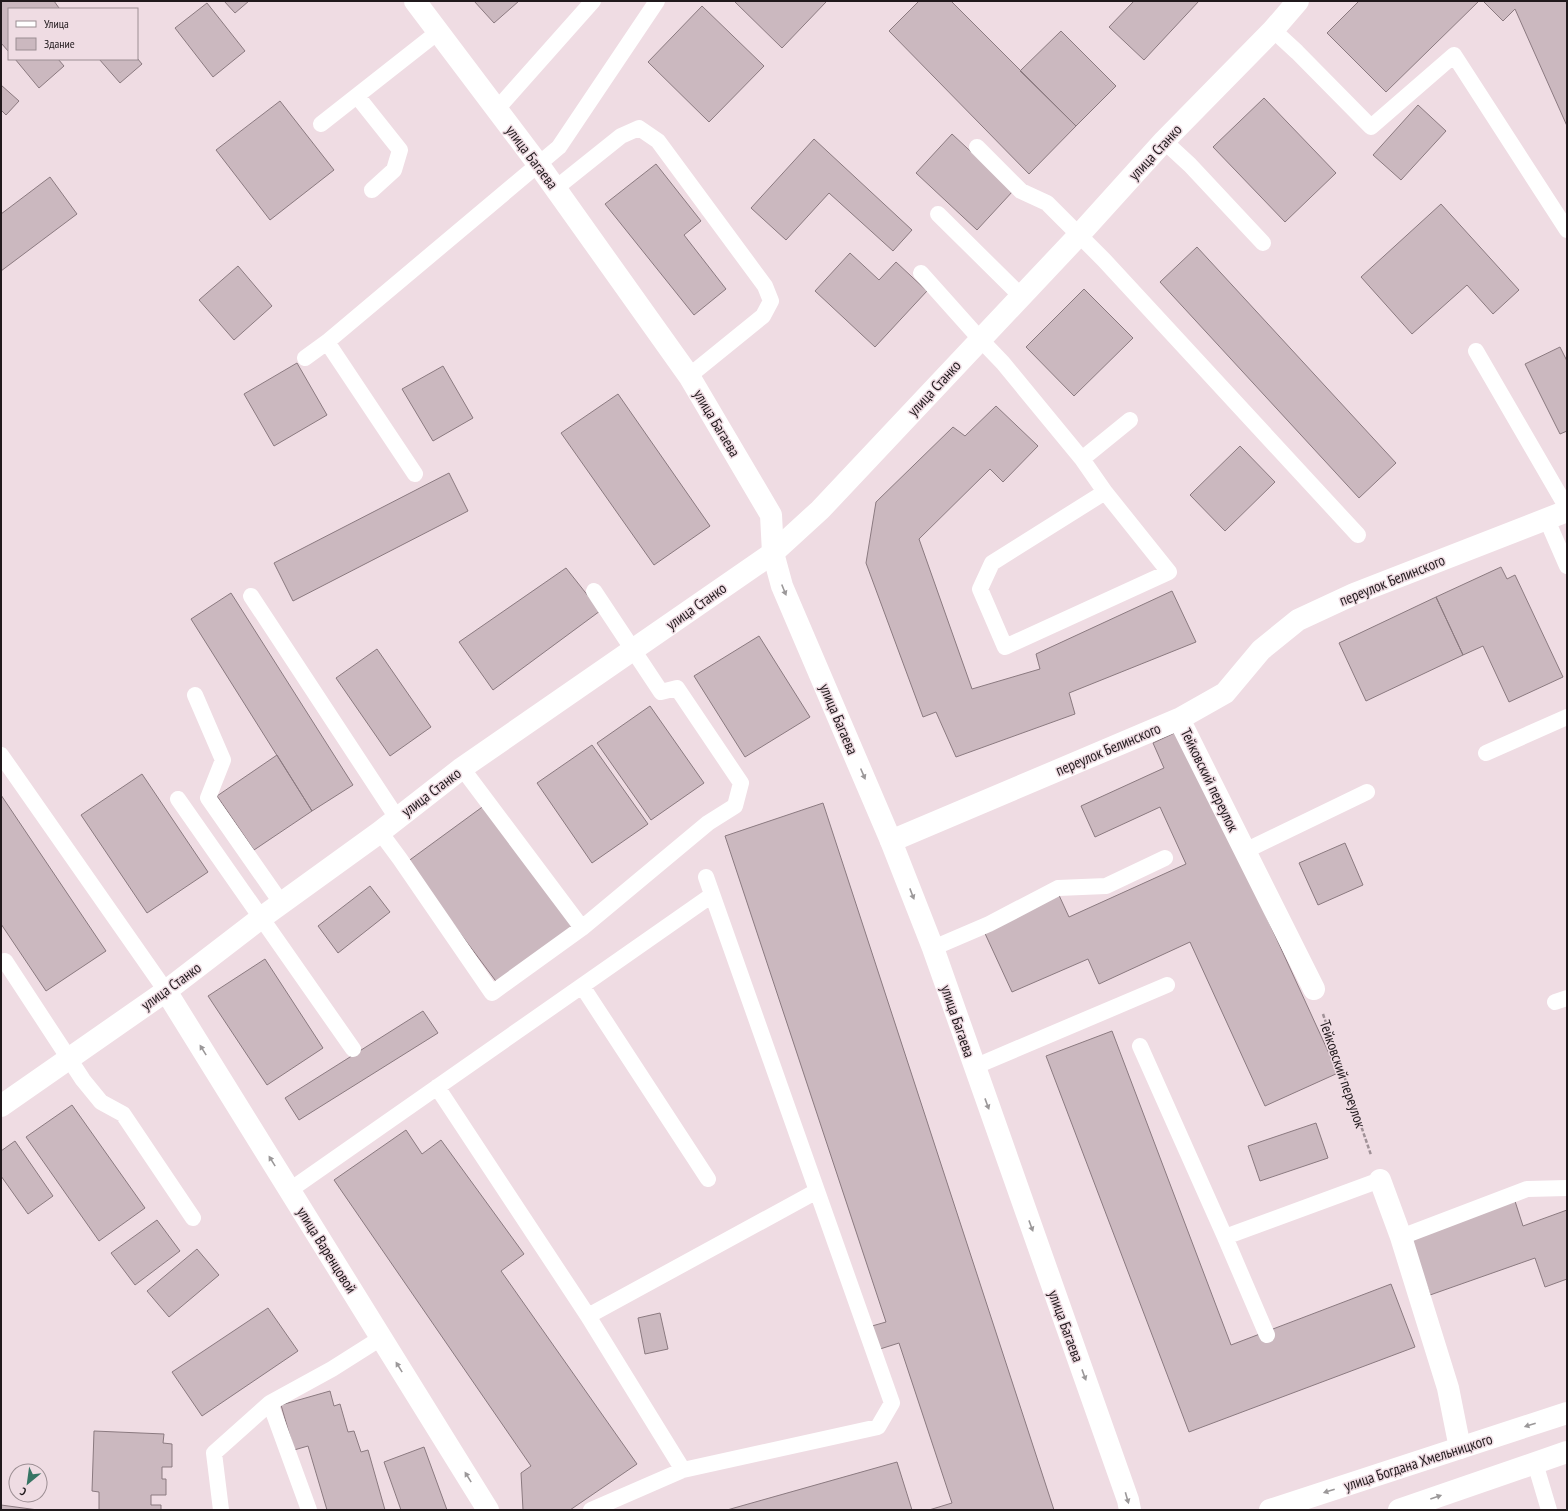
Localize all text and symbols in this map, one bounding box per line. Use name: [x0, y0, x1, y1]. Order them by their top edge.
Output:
legend: [8, 8, 138, 60]
text: Улица: [44, 16, 69, 31]
text: Здание: [44, 36, 75, 51]
street label: улица Станко: [1124, 120, 1186, 184]
street label: улица Багаева: [502, 121, 562, 193]
street label: улица Станко: [903, 356, 965, 420]
street label: улица Багаева: [689, 386, 745, 460]
street label: переулок Белинского: [1336, 550, 1448, 610]
street label: улица Станко: [662, 578, 730, 634]
one-way arrow: [782, 584, 788, 596]
street label: улица Багаева: [816, 681, 862, 757]
street label: переулок Белинского: [1053, 718, 1163, 780]
street label: Тейковский переулок: [1177, 725, 1243, 835]
street label: улица Станко: [398, 763, 464, 821]
one-way arrow: [860, 768, 866, 780]
one-way arrow: [909, 889, 915, 901]
street label: улица Станко: [137, 958, 205, 1014]
street label: улица Багаева: [937, 982, 979, 1060]
street label: Тейковский переулок: [1316, 1018, 1370, 1131]
one-way arrow: [199, 1045, 207, 1055]
one-way arrow: [985, 1098, 991, 1110]
one-way arrow: [268, 1155, 275, 1167]
street label: улица Варенцовой: [293, 1203, 361, 1297]
one-way arrow: [1028, 1221, 1034, 1233]
street label: улица Багаева: [1044, 1287, 1088, 1365]
one-way arrow: [395, 1362, 403, 1372]
one-way arrow: [1081, 1370, 1087, 1382]
one-way arrow: [1524, 1422, 1536, 1428]
street label: улица Богдана Хмельницкого: [1341, 1429, 1495, 1495]
north arrow: [8, 1463, 48, 1503]
one-way arrow: [464, 1471, 471, 1483]
text: С: [18, 1484, 29, 1499]
one-way arrow: [1323, 1488, 1335, 1494]
one-way arrow: [1124, 1492, 1130, 1504]
one-way arrow: [1430, 1494, 1442, 1500]

